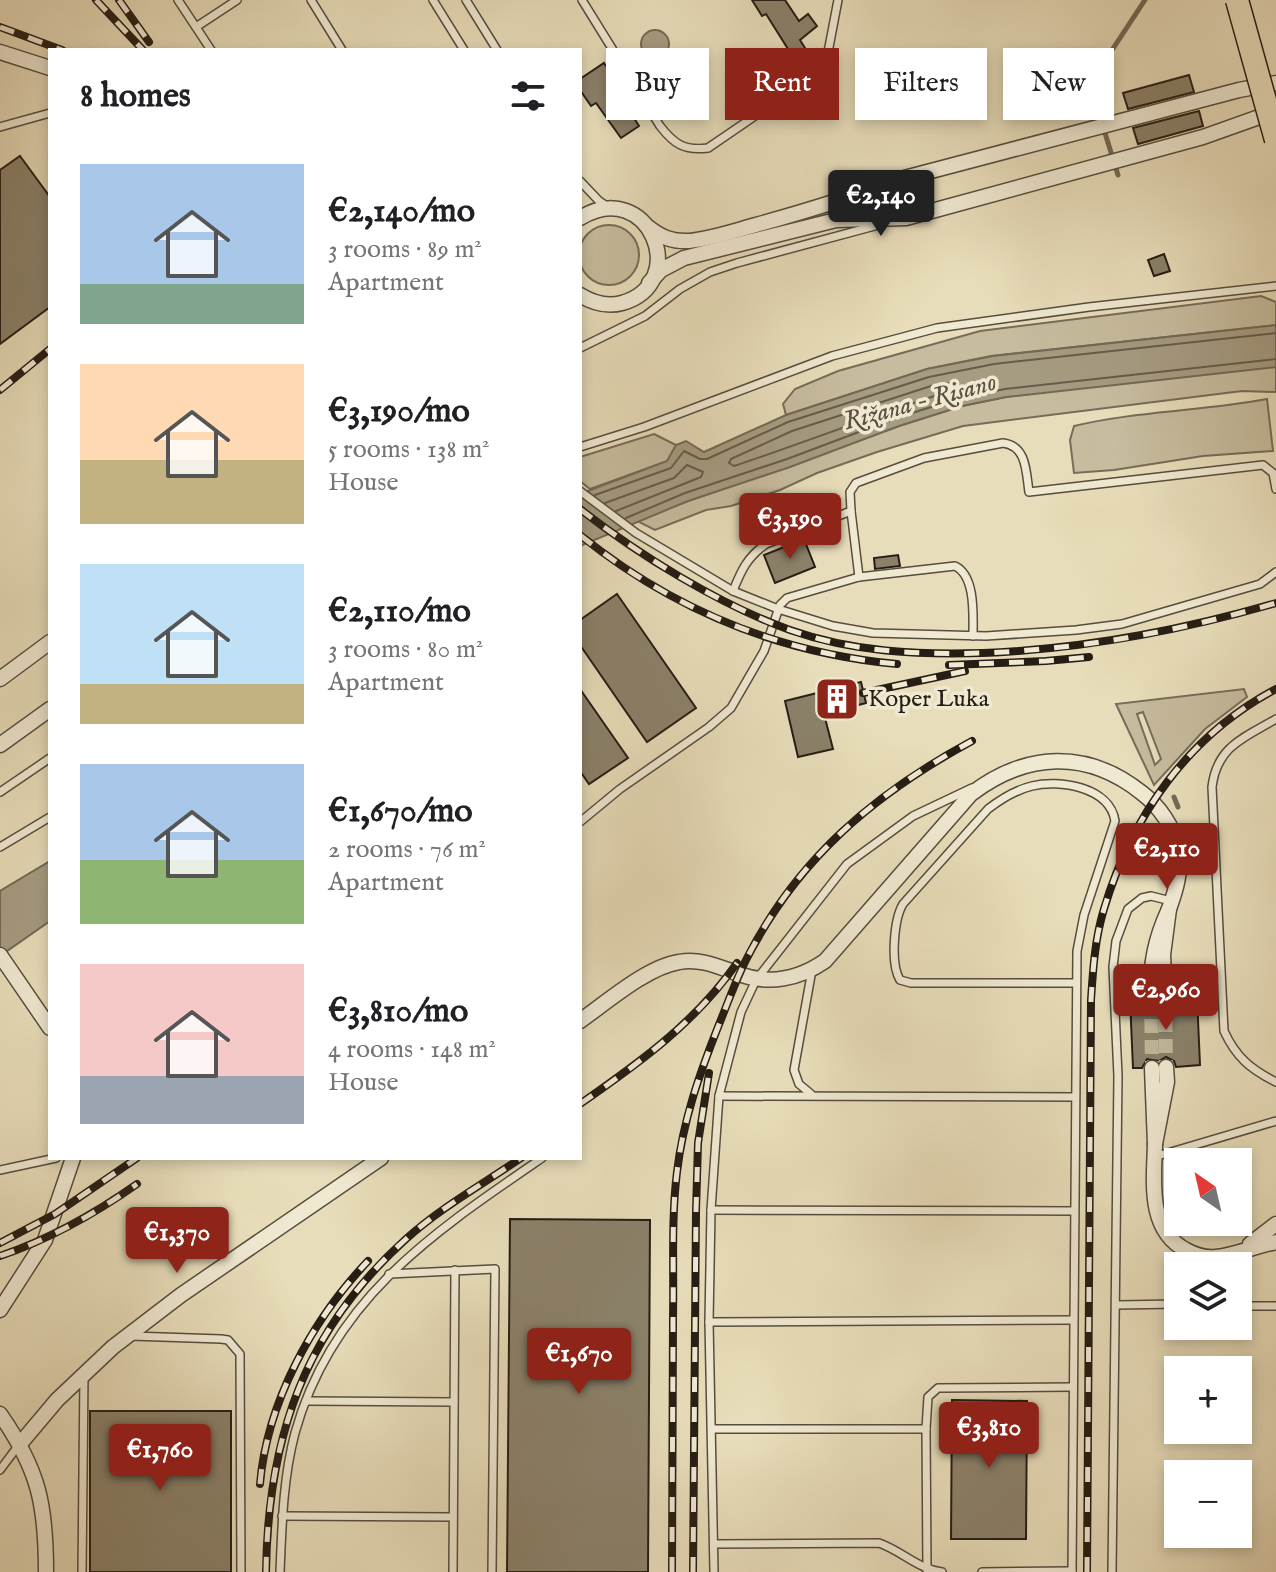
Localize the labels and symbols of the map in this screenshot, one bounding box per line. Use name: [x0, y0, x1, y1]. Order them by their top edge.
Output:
pin: €2,140: [816, 170, 946, 238]
water label: Rižana - Risano: [840, 366, 1000, 438]
pin: €3,190: [725, 493, 855, 561]
building icon: Koper Luka: [813, 675, 861, 723]
place label: Koper Luka: [868, 684, 990, 715]
pin: €2,110: [1102, 823, 1232, 891]
pin: €2,960: [1101, 964, 1231, 1032]
north arrow: [1164, 1148, 1252, 1236]
pin: €1,370: [112, 1207, 242, 1275]
pin: €1,670: [514, 1328, 644, 1396]
pin: €3,810: [924, 1402, 1054, 1470]
pin: €1,760: [95, 1424, 225, 1492]

